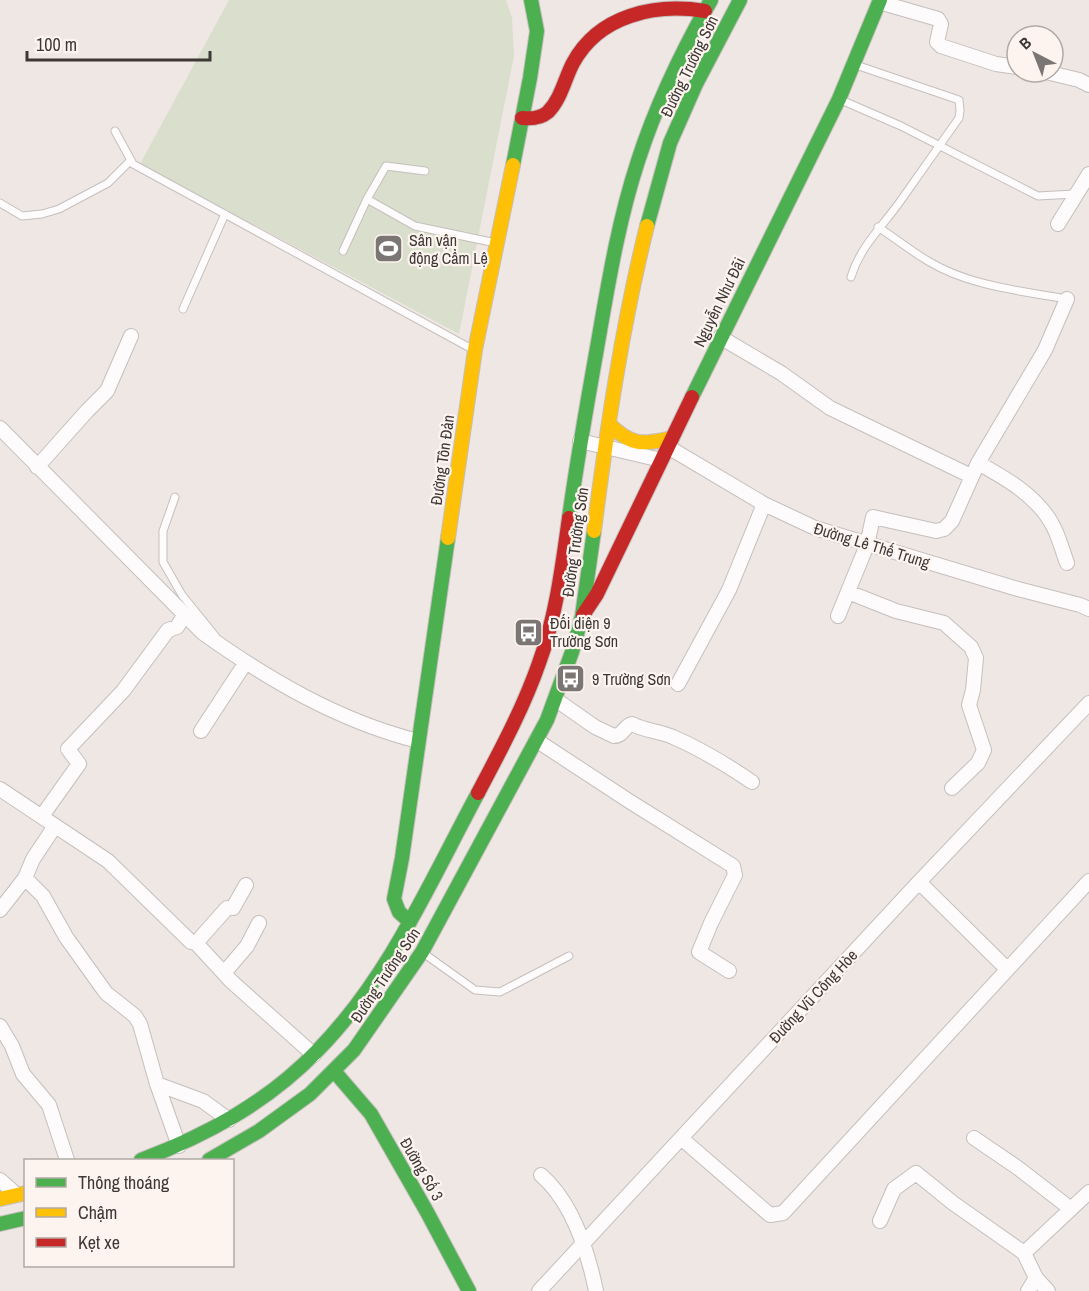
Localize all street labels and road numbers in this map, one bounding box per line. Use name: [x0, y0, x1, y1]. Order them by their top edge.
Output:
street label: Đường Trường Sơn: [655, 12, 723, 120]
street label: Nguyễn Như Đãi: [688, 254, 750, 350]
street label: Đường Tôn Đản: [425, 413, 459, 507]
street label: Đường Trường Sơn: [556, 486, 594, 598]
street label: Đường Lê Thế Trung: [811, 517, 933, 573]
street label: Đường Trường Sơn: [345, 923, 425, 1027]
street label: Đường Vũ Công Hòe: [764, 944, 862, 1048]
street label: Đường Số 3: [395, 1133, 449, 1205]

